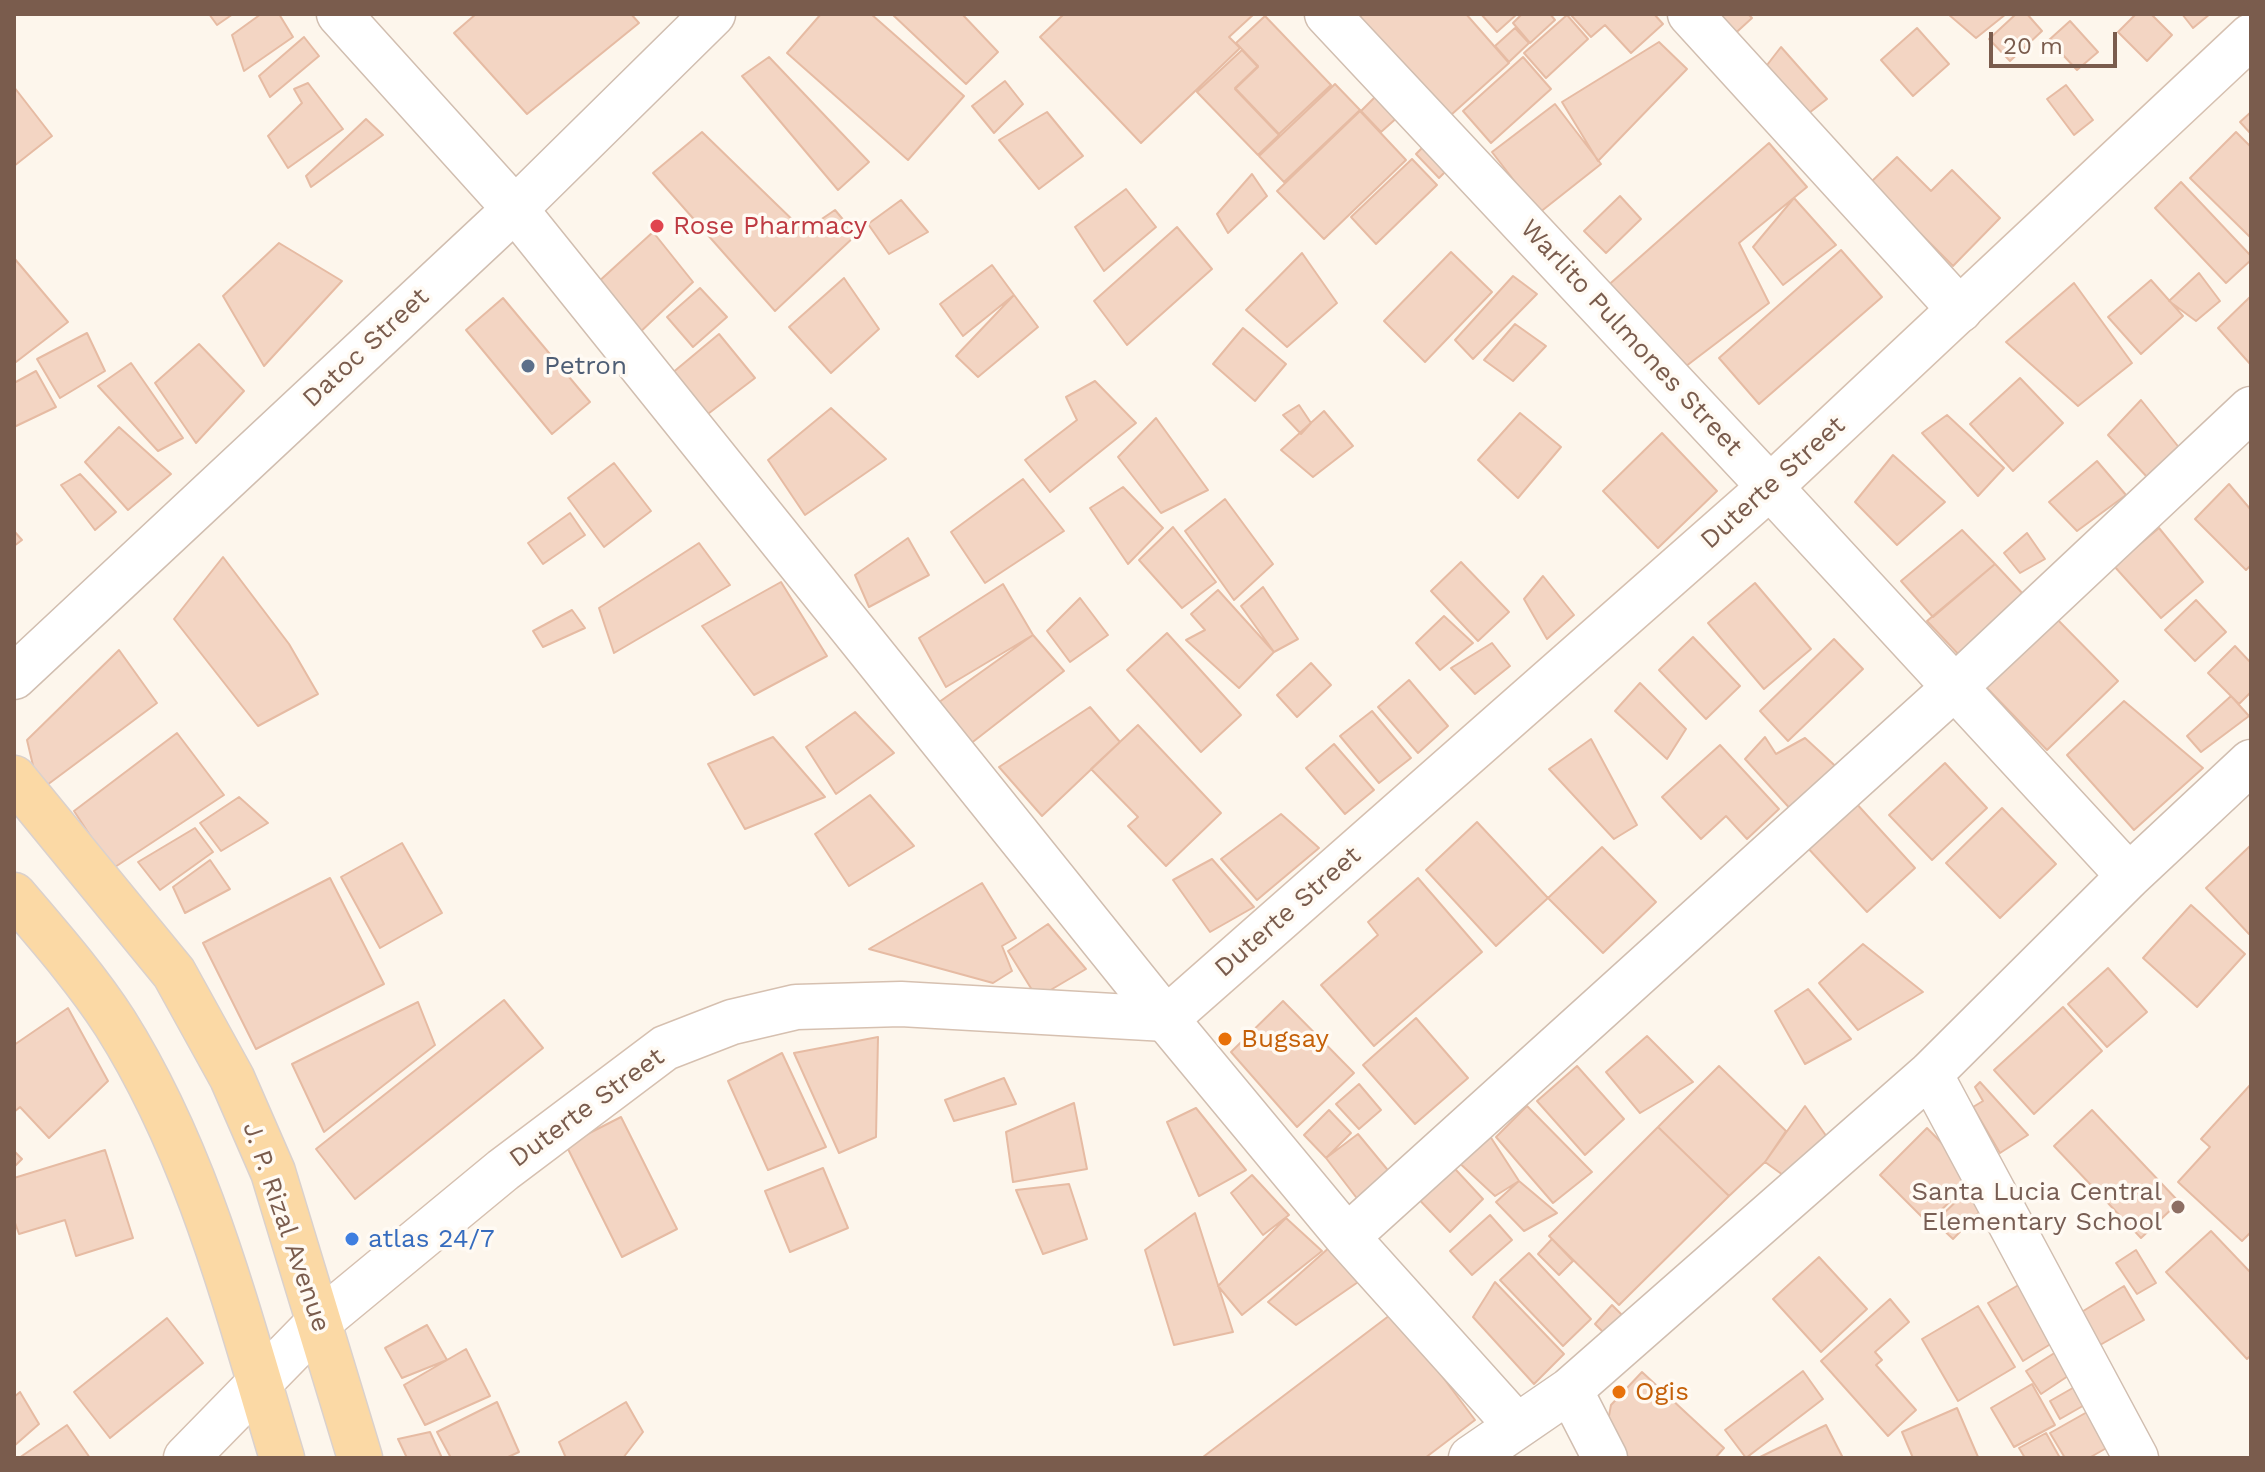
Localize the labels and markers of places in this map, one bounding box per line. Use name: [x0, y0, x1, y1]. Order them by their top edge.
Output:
place label: Rose Pharmacy: [673, 210, 867, 242]
marker: Rose Pharmacy: [648, 217, 666, 235]
place label: Petron: [544, 350, 627, 382]
marker: Petron: [519, 357, 537, 375]
place label: Bugsay: [1241, 1023, 1329, 1055]
marker: Bugsay: [1216, 1030, 1234, 1048]
place label: Santa Lucia Central Elementary School: [1912, 1176, 2162, 1238]
marker: Santa Lucia Central Elementary School: [2169, 1198, 2187, 1216]
place label: atlas 24/7: [368, 1223, 495, 1255]
marker: atlas 24/7: [343, 1230, 361, 1248]
place label: Ogis: [1635, 1376, 1689, 1408]
marker: Ogis: [1610, 1383, 1628, 1401]

